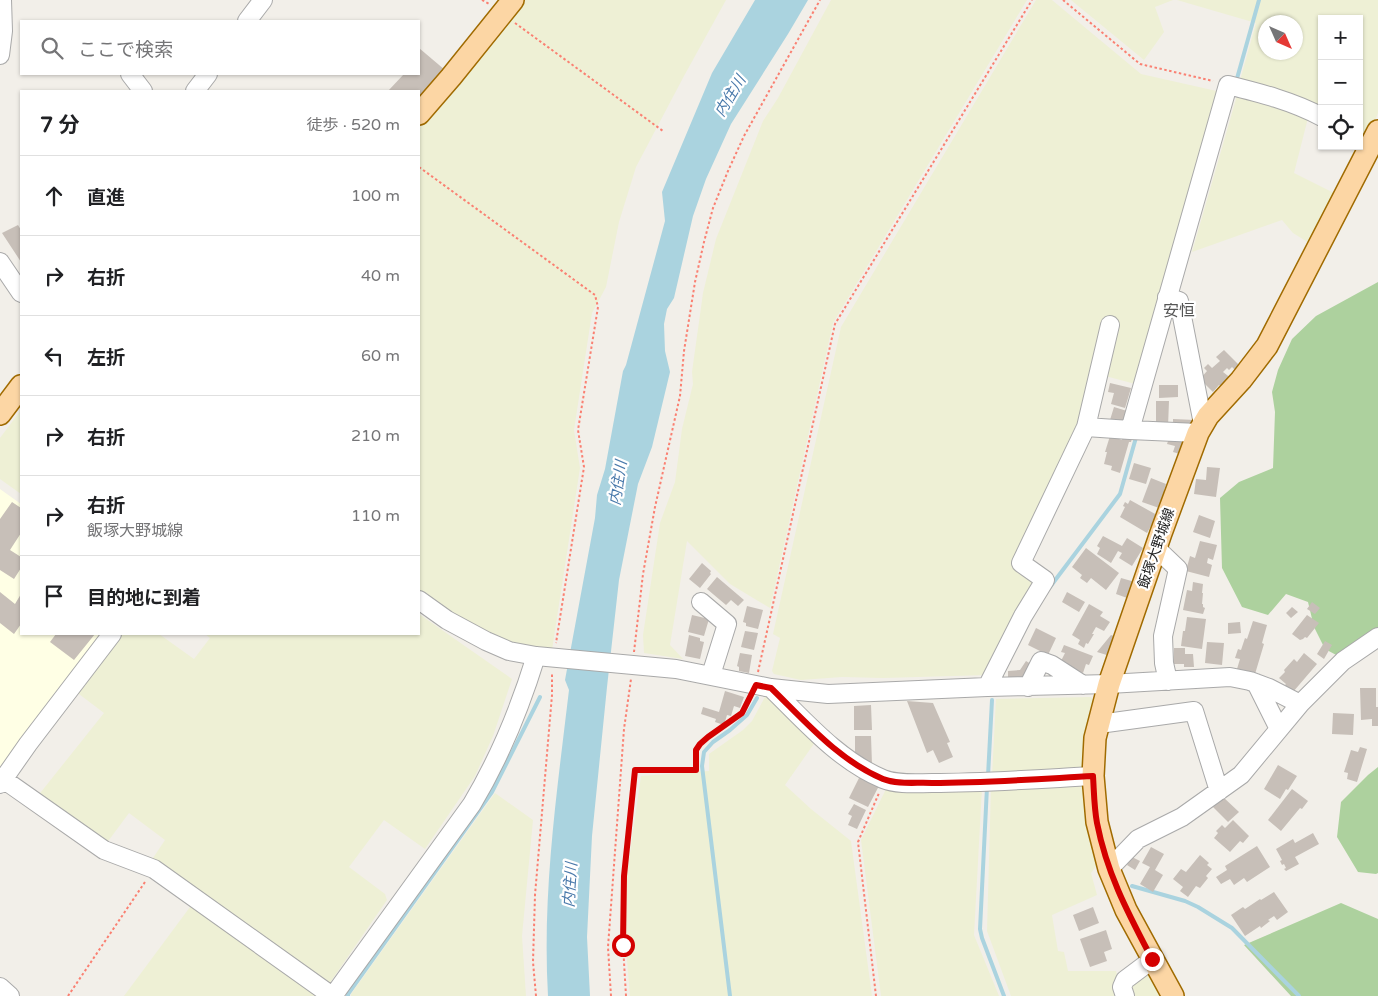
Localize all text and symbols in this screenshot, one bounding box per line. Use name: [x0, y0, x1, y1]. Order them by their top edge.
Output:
north arrow: [1258, 15, 1303, 60]
map controls: [1318, 15, 1363, 150]
button: +: [1318, 15, 1363, 60]
search box: [20, 20, 420, 75]
icon: search: [38, 34, 66, 62]
text: ここで検索: [78, 39, 173, 61]
button: −: [1318, 60, 1363, 105]
water label: 内住川: [711, 70, 750, 120]
button: locate: [1318, 105, 1363, 150]
text: 7 分: [40, 113, 80, 138]
text: 徒歩 · 520 m: [307, 115, 400, 135]
icon: ahead: [40, 182, 68, 210]
text: 100 m: [351, 186, 400, 206]
text: 直進: [87, 187, 125, 209]
icon: right: [40, 262, 68, 290]
text: 40 m: [361, 266, 400, 286]
text: 右折: [87, 267, 125, 289]
district label: 安恒: [1163, 301, 1195, 321]
icon: left: [40, 342, 68, 370]
text: 60 m: [361, 346, 400, 366]
text: 左折: [87, 347, 125, 369]
icon: right: [40, 422, 68, 450]
text: 210 m: [351, 426, 400, 446]
text: 右折: [87, 427, 125, 449]
water label: 内住川: [606, 457, 631, 507]
text: 右折: [87, 495, 125, 517]
icon: right: [40, 502, 68, 530]
text: 110 m: [351, 506, 400, 526]
street label: 飯塚大野城線: [1135, 506, 1178, 591]
text: 飯塚大野城線: [87, 521, 183, 541]
icon: arrive: [40, 582, 68, 610]
text: 目的地に到着: [87, 587, 201, 609]
water label: 内住川: [559, 860, 581, 908]
route start: [612, 934, 635, 957]
route end: [1141, 948, 1164, 971]

